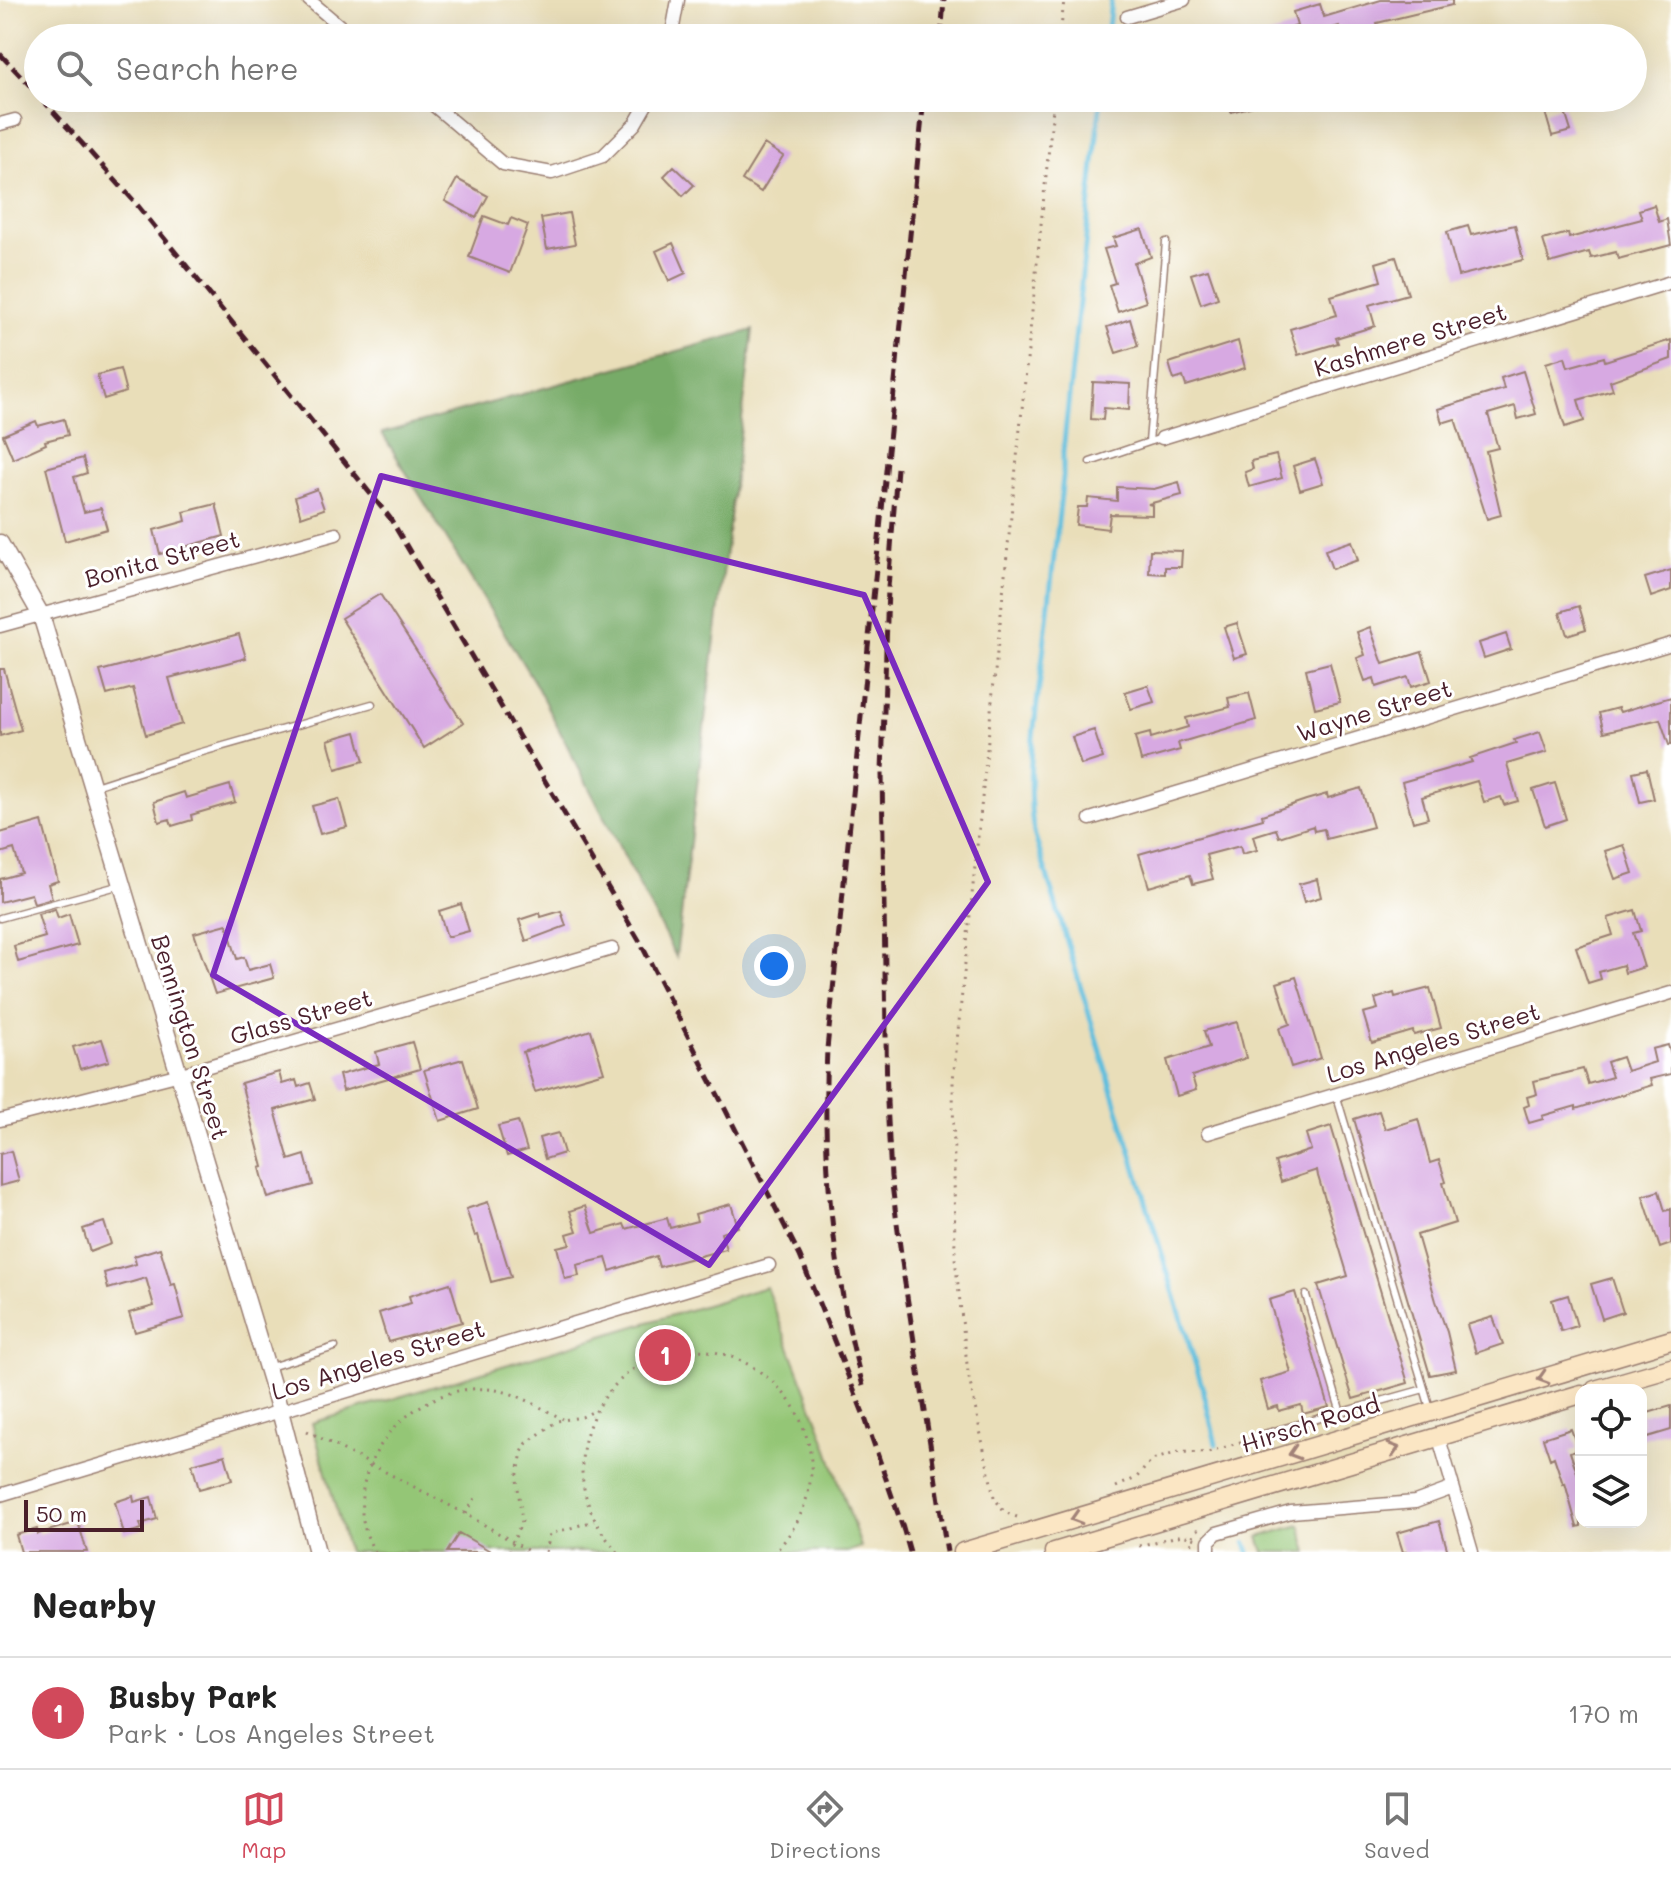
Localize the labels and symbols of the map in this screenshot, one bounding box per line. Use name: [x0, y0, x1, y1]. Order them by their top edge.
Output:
street label: Kashmere Street: [1310, 295, 1510, 383]
street label: Bonita Street: [81, 522, 243, 594]
street label: Wayne Street: [1293, 672, 1455, 748]
street label: Bennington Street: [145, 931, 237, 1143]
your location: [754, 946, 794, 986]
street label: Glass Street: [226, 981, 376, 1051]
street label: Los Angeles Street: [1323, 995, 1543, 1089]
street label: Los Angeles Street: [268, 1312, 488, 1406]
pin: 1: [639, 1325, 691, 1385]
one-way arrow: [1536, 1369, 1550, 1385]
street label: Hirsch Road: [1237, 1387, 1383, 1459]
one-way arrow: [1386, 1442, 1400, 1458]
one-way arrow: [1287, 1444, 1301, 1460]
scale bar: [24, 1496, 144, 1532]
one-way arrow: [1069, 1509, 1083, 1525]

